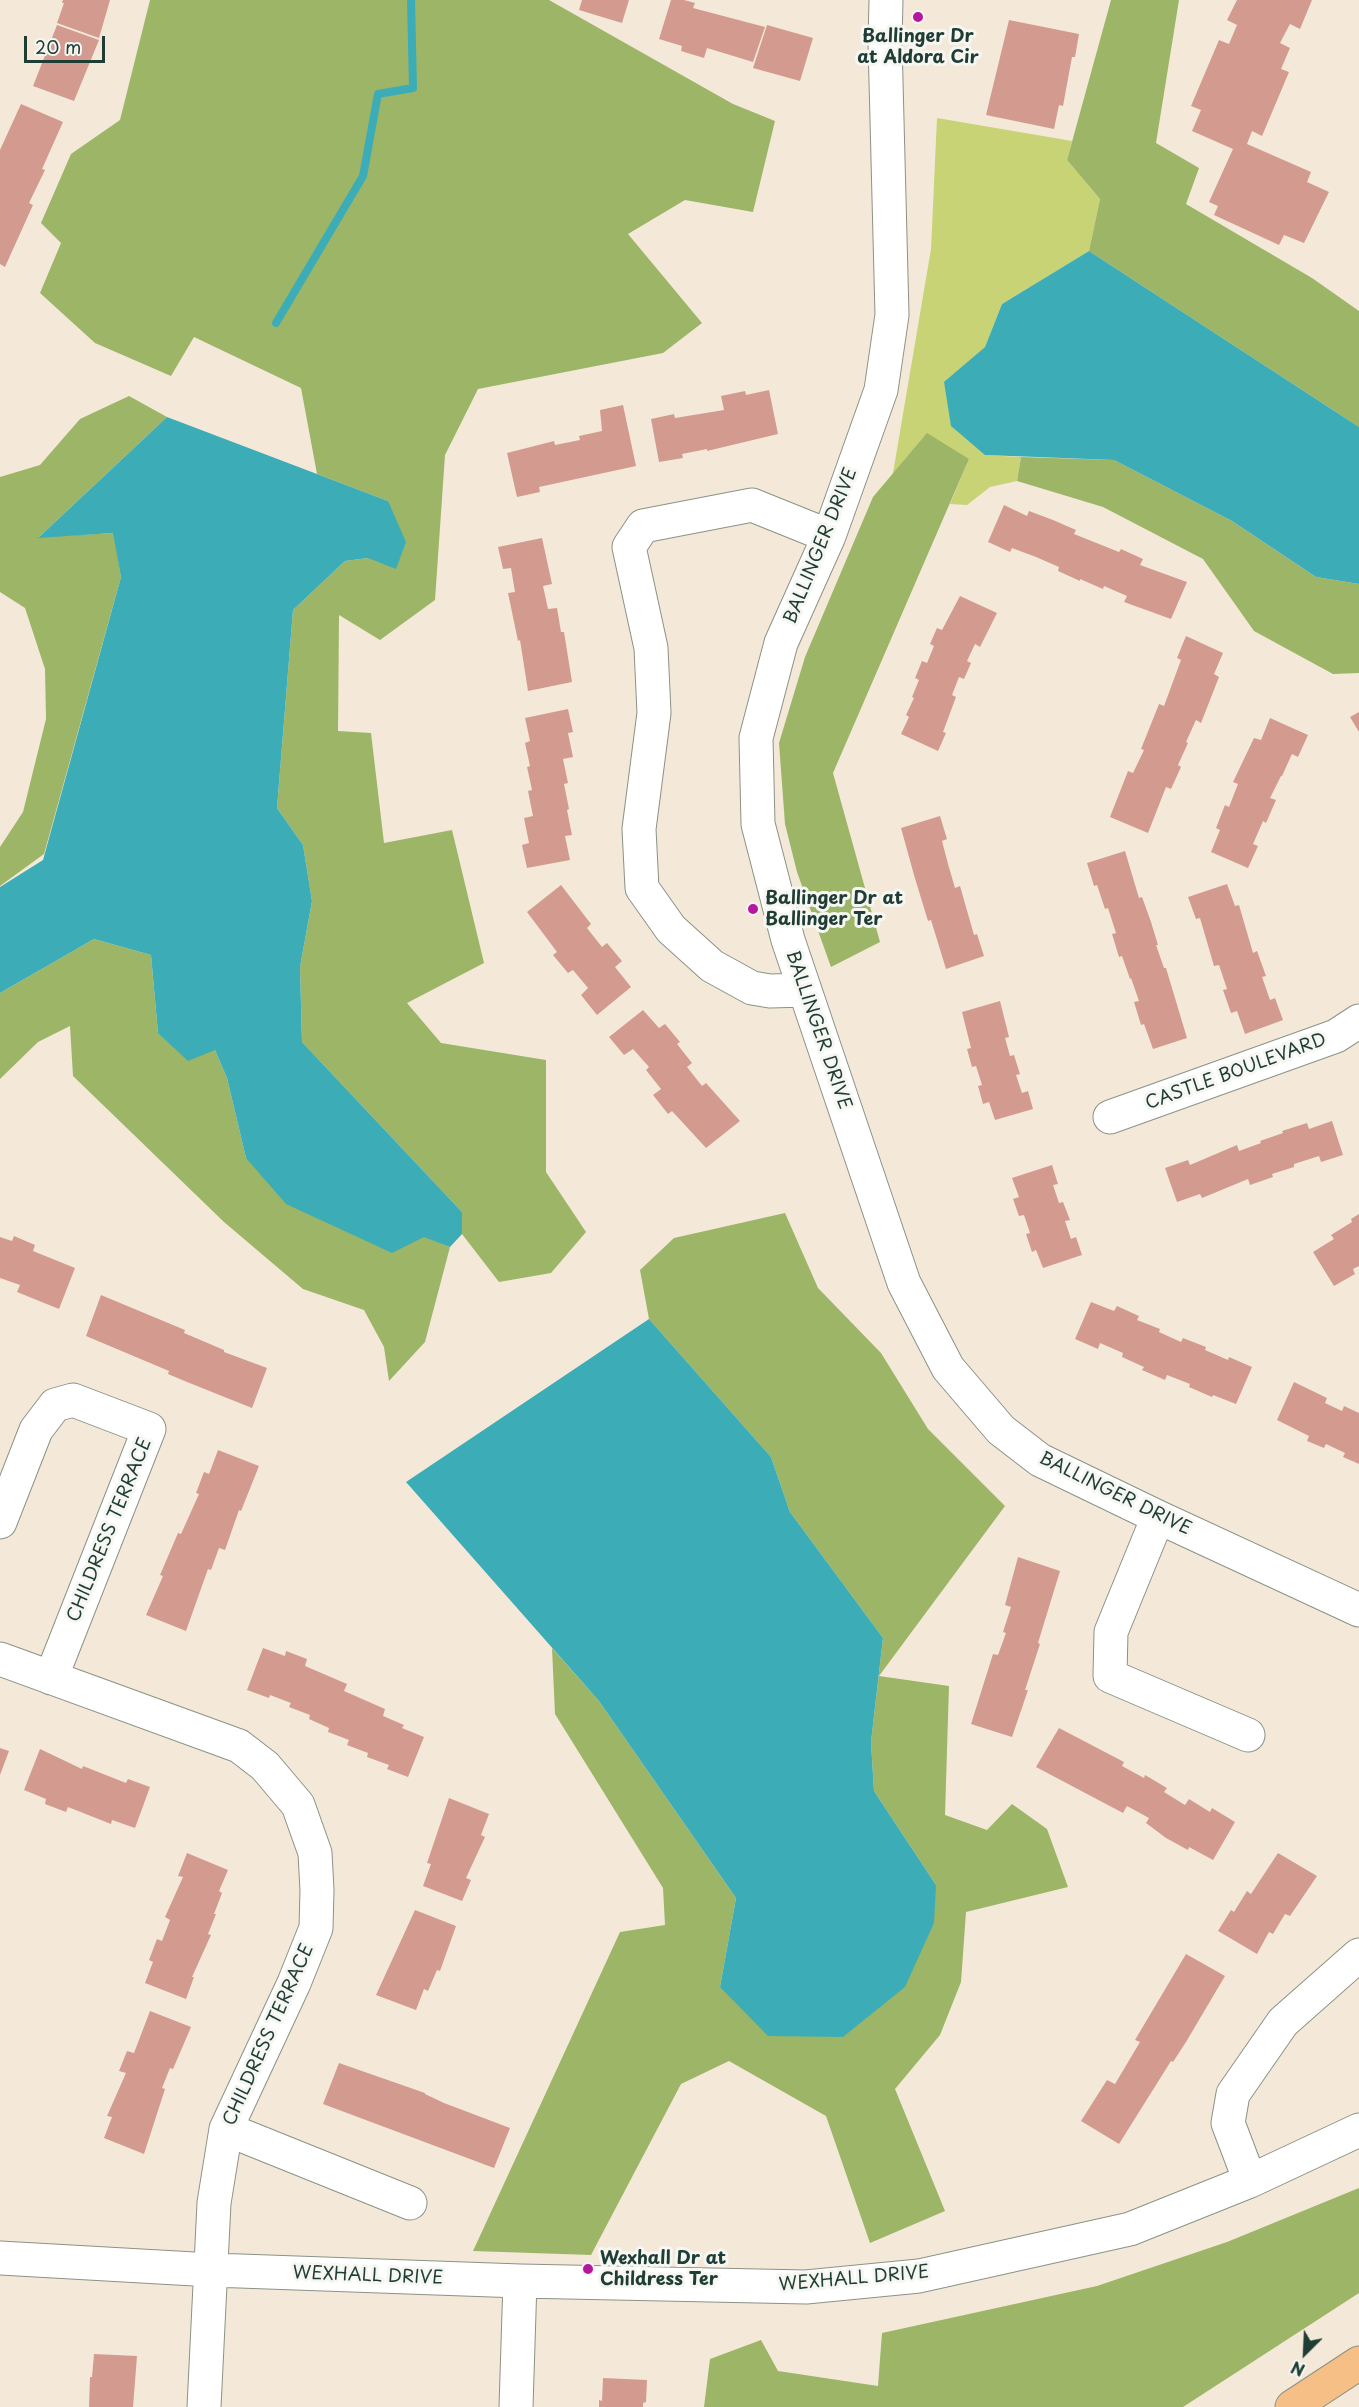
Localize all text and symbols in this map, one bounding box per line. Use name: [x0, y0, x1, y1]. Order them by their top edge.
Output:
marker: Ballinger Dr at Aldora Cir: [911, 10, 925, 24]
scale bar: [27, 24, 108, 62]
place label: Ballinger Dr at Aldora Cir: [857, 26, 979, 68]
text: 20 m: [35, 33, 81, 60]
street label: BALLINGER DRIVE: [780, 465, 862, 627]
place label: Ballinger Dr at Ballinger Ter: [765, 888, 903, 930]
marker: Ballinger Dr at Ballinger Ter: [746, 902, 760, 916]
street label: BALLINGER DRIVE: [781, 948, 855, 1112]
street label: CASTLE BOULEVARD: [1143, 1029, 1329, 1115]
street label: CHILDRESS TERRACE: [63, 1435, 157, 1625]
street label: BALLINGER DRIVE: [1035, 1448, 1195, 1540]
street label: CHILDRESS TERRACE: [219, 1941, 319, 2129]
place label: Wexhall Dr at Childress Ter: [600, 2248, 726, 2290]
marker: Wexhall Dr at Childress Ter: [581, 2262, 595, 2276]
street label: WEXHALL DRIVE: [778, 2262, 930, 2296]
street label: WEXHALL DRIVE: [292, 2263, 444, 2289]
north arrow: [1275, 2323, 1335, 2383]
text: N: [1287, 2356, 1308, 2383]

